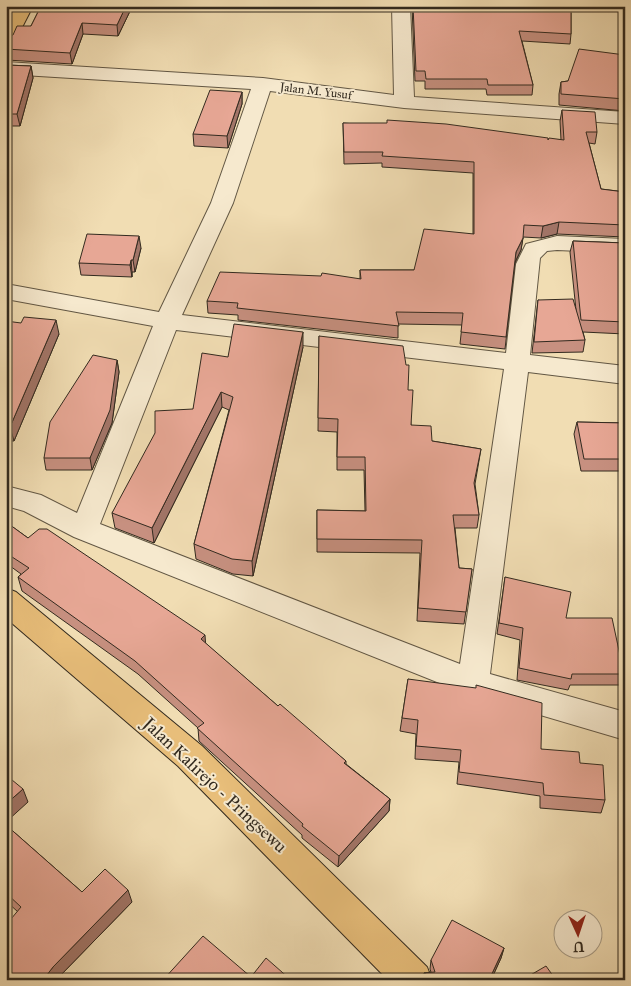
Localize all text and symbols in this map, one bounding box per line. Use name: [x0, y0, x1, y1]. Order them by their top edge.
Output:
street label: Jalan M. Yusuf: [277, 79, 355, 104]
street label: Jalan Kalirejo - Pringsewu: [136, 711, 292, 859]
north arrow: [554, 908, 604, 958]
text: U: [572, 938, 585, 955]

